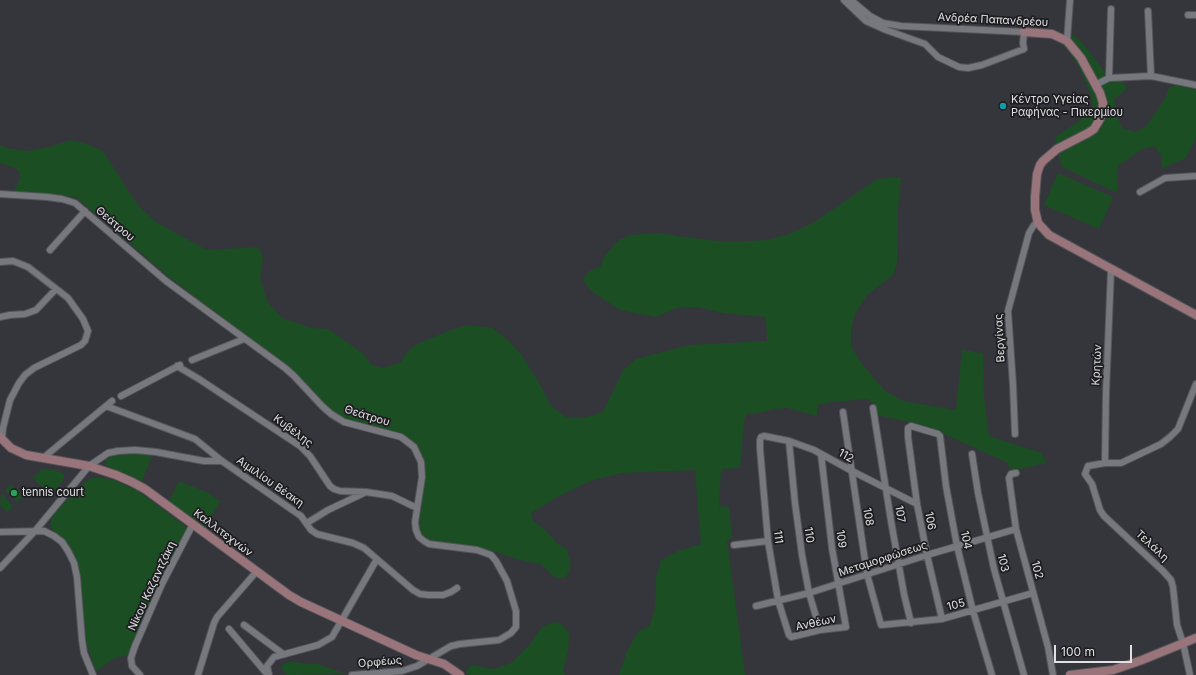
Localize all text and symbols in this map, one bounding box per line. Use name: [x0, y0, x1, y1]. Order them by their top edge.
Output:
street label: Ανδρέα Παπανδρέου: [937, 11, 1049, 29]
place label: Κέντρο Υγείας Ραφήνας - Πικερμίου: [1011, 93, 1123, 119]
marker: Κέντρο Υγείας Ραφήνας - Πικερμίου: [998, 101, 1008, 111]
street label: Θεάτρου: [93, 204, 137, 244]
street label: Βεργίνας: [992, 313, 1008, 363]
street label: Κρητών: [1089, 344, 1105, 386]
street label: Θεάτρου: [343, 403, 391, 429]
street label: Κυβέλης: [271, 412, 315, 450]
street label: 112: [836, 446, 856, 466]
street label: Αιμιλίου Βέακη: [234, 454, 306, 510]
place label: tennis court: [22, 486, 84, 500]
marker: tennis court: [9, 488, 19, 498]
street label: 107: [892, 504, 908, 524]
street label: Καλλιτεχνών: [191, 507, 255, 559]
street label: 108: [860, 507, 876, 527]
street label: 106: [922, 511, 938, 531]
street label: 110: [801, 526, 817, 544]
street label: Τελάλη: [1133, 527, 1171, 565]
street label: 109: [833, 529, 849, 549]
street label: 111: [771, 530, 785, 544]
street label: 104: [958, 530, 974, 550]
street label: Μεταμορφώσεως: [837, 538, 929, 580]
street label: Νίκου Καζαντζάκη: [125, 539, 179, 633]
street label: 103: [994, 553, 1012, 573]
street label: 102: [1028, 560, 1046, 580]
street label: 105: [946, 596, 966, 614]
street label: Ανθέων: [794, 612, 838, 634]
scale bar: [1056, 637, 1134, 663]
text: 100 m: [1061, 644, 1095, 659]
street label: Ορφέως: [357, 654, 403, 670]

